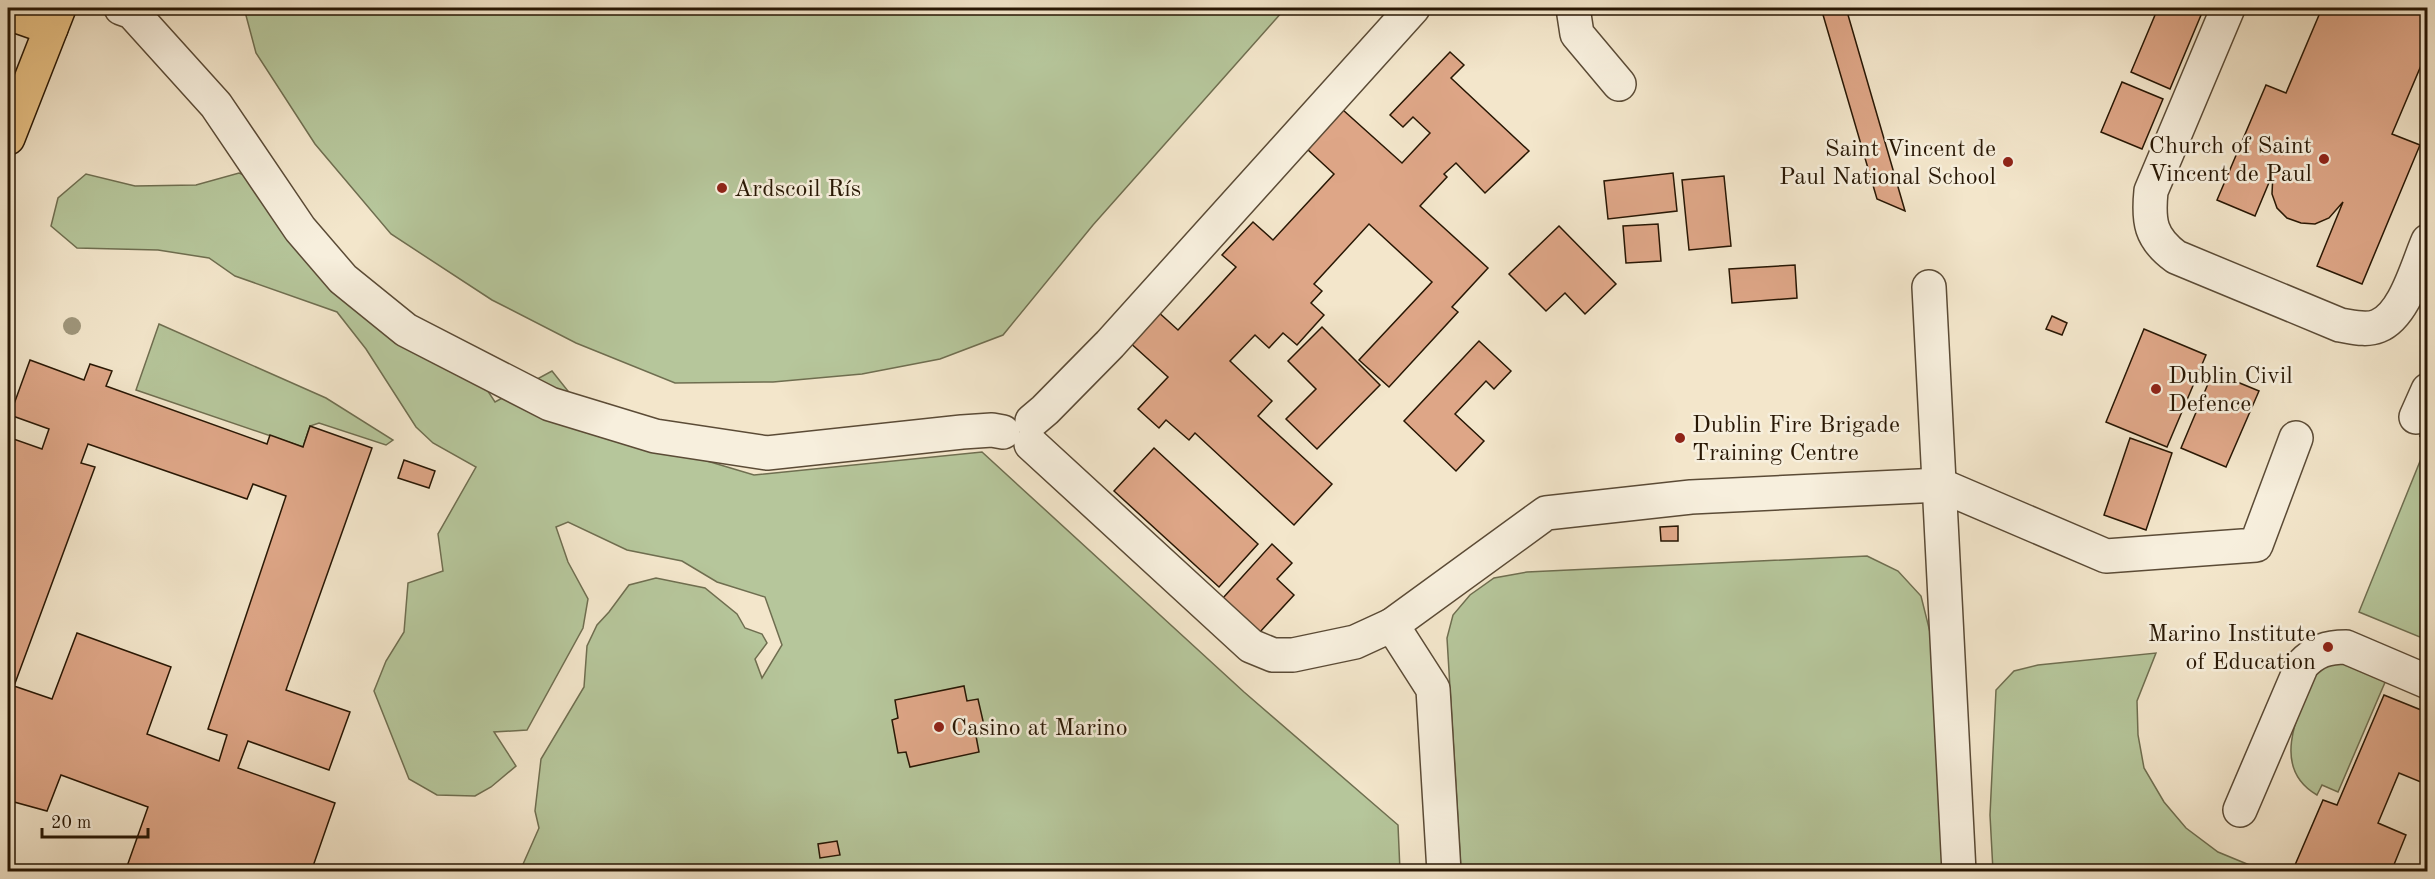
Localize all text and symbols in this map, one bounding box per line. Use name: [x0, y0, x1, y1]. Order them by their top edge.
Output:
place label: Church of Saint Vincent de Paul: [2149, 135, 2312, 187]
place label: Saint Vincent de Paul National School: [1779, 138, 1996, 190]
marker: Church of Saint Vincent de Paul: [2317, 152, 2331, 166]
marker: Saint Vincent de Paul National School: [2001, 155, 2015, 169]
place label: Ardscoil Rís: [734, 178, 861, 202]
marker: Ardscoil Rís: [715, 181, 729, 195]
place label: Dublin Civil Defence: [2168, 365, 2293, 417]
marker: Dublin Civil Defence: [2149, 382, 2163, 396]
place label: Dublin Fire Brigade Training Centre: [1692, 414, 1900, 466]
marker: Dublin Fire Brigade Training Centre: [1673, 431, 1687, 445]
place label: Marino Institute of Education: [2148, 623, 2316, 675]
marker: Marino Institute of Education: [2321, 640, 2335, 654]
place label: Casino at Marino: [951, 717, 1128, 741]
marker: Casino at Marino: [932, 720, 946, 734]
scale bar: [42, 801, 148, 839]
text: 20 m: [51, 814, 91, 832]

